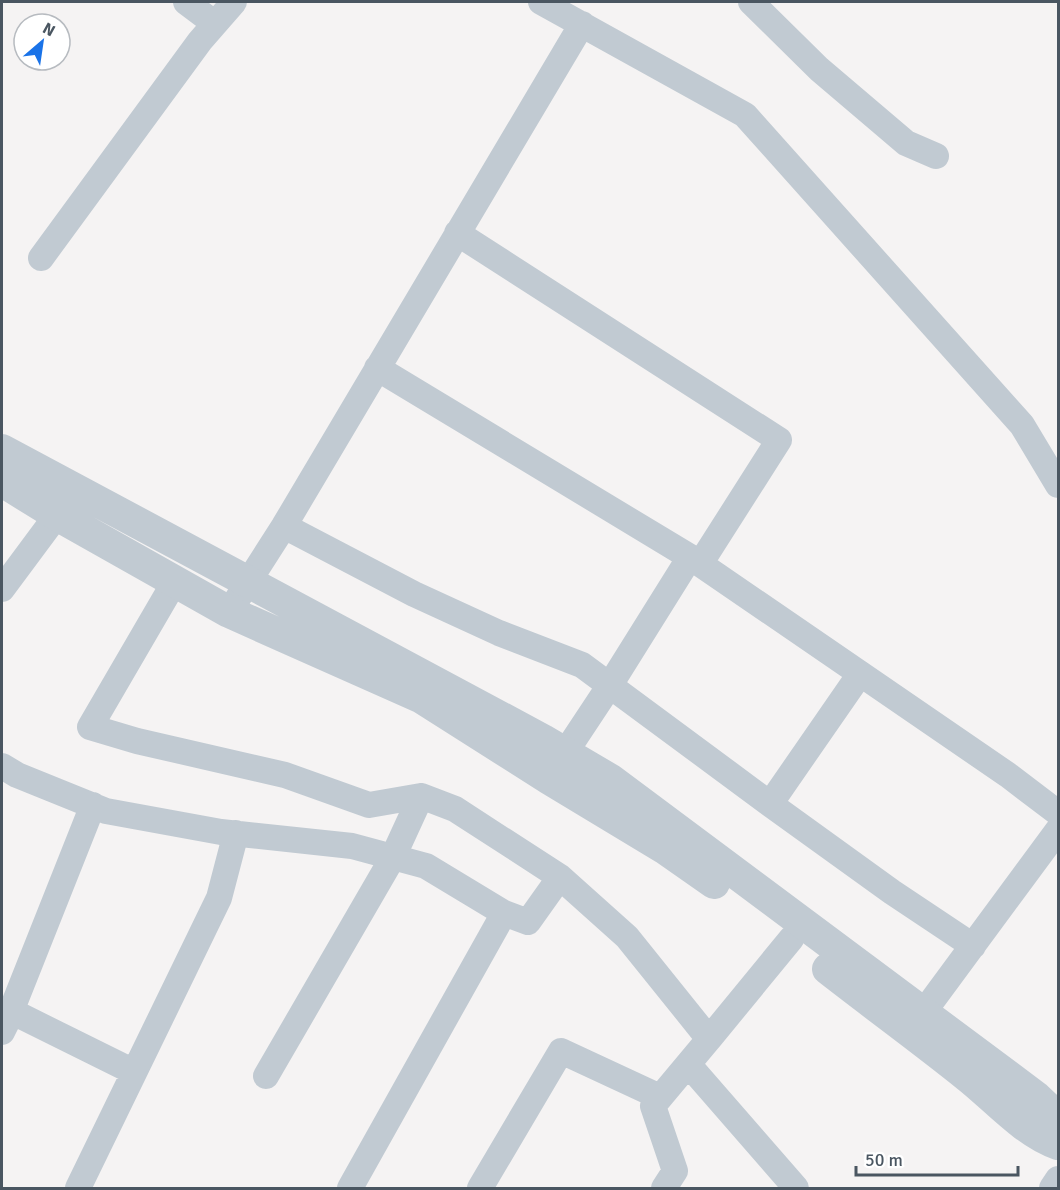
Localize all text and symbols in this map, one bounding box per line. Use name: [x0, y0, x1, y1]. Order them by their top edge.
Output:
north arrow: [12, 12, 72, 72]
text: N: [39, 18, 59, 41]
scale bar: [856, 1139, 1018, 1177]
text: 50 m: [865, 1149, 903, 1171]

